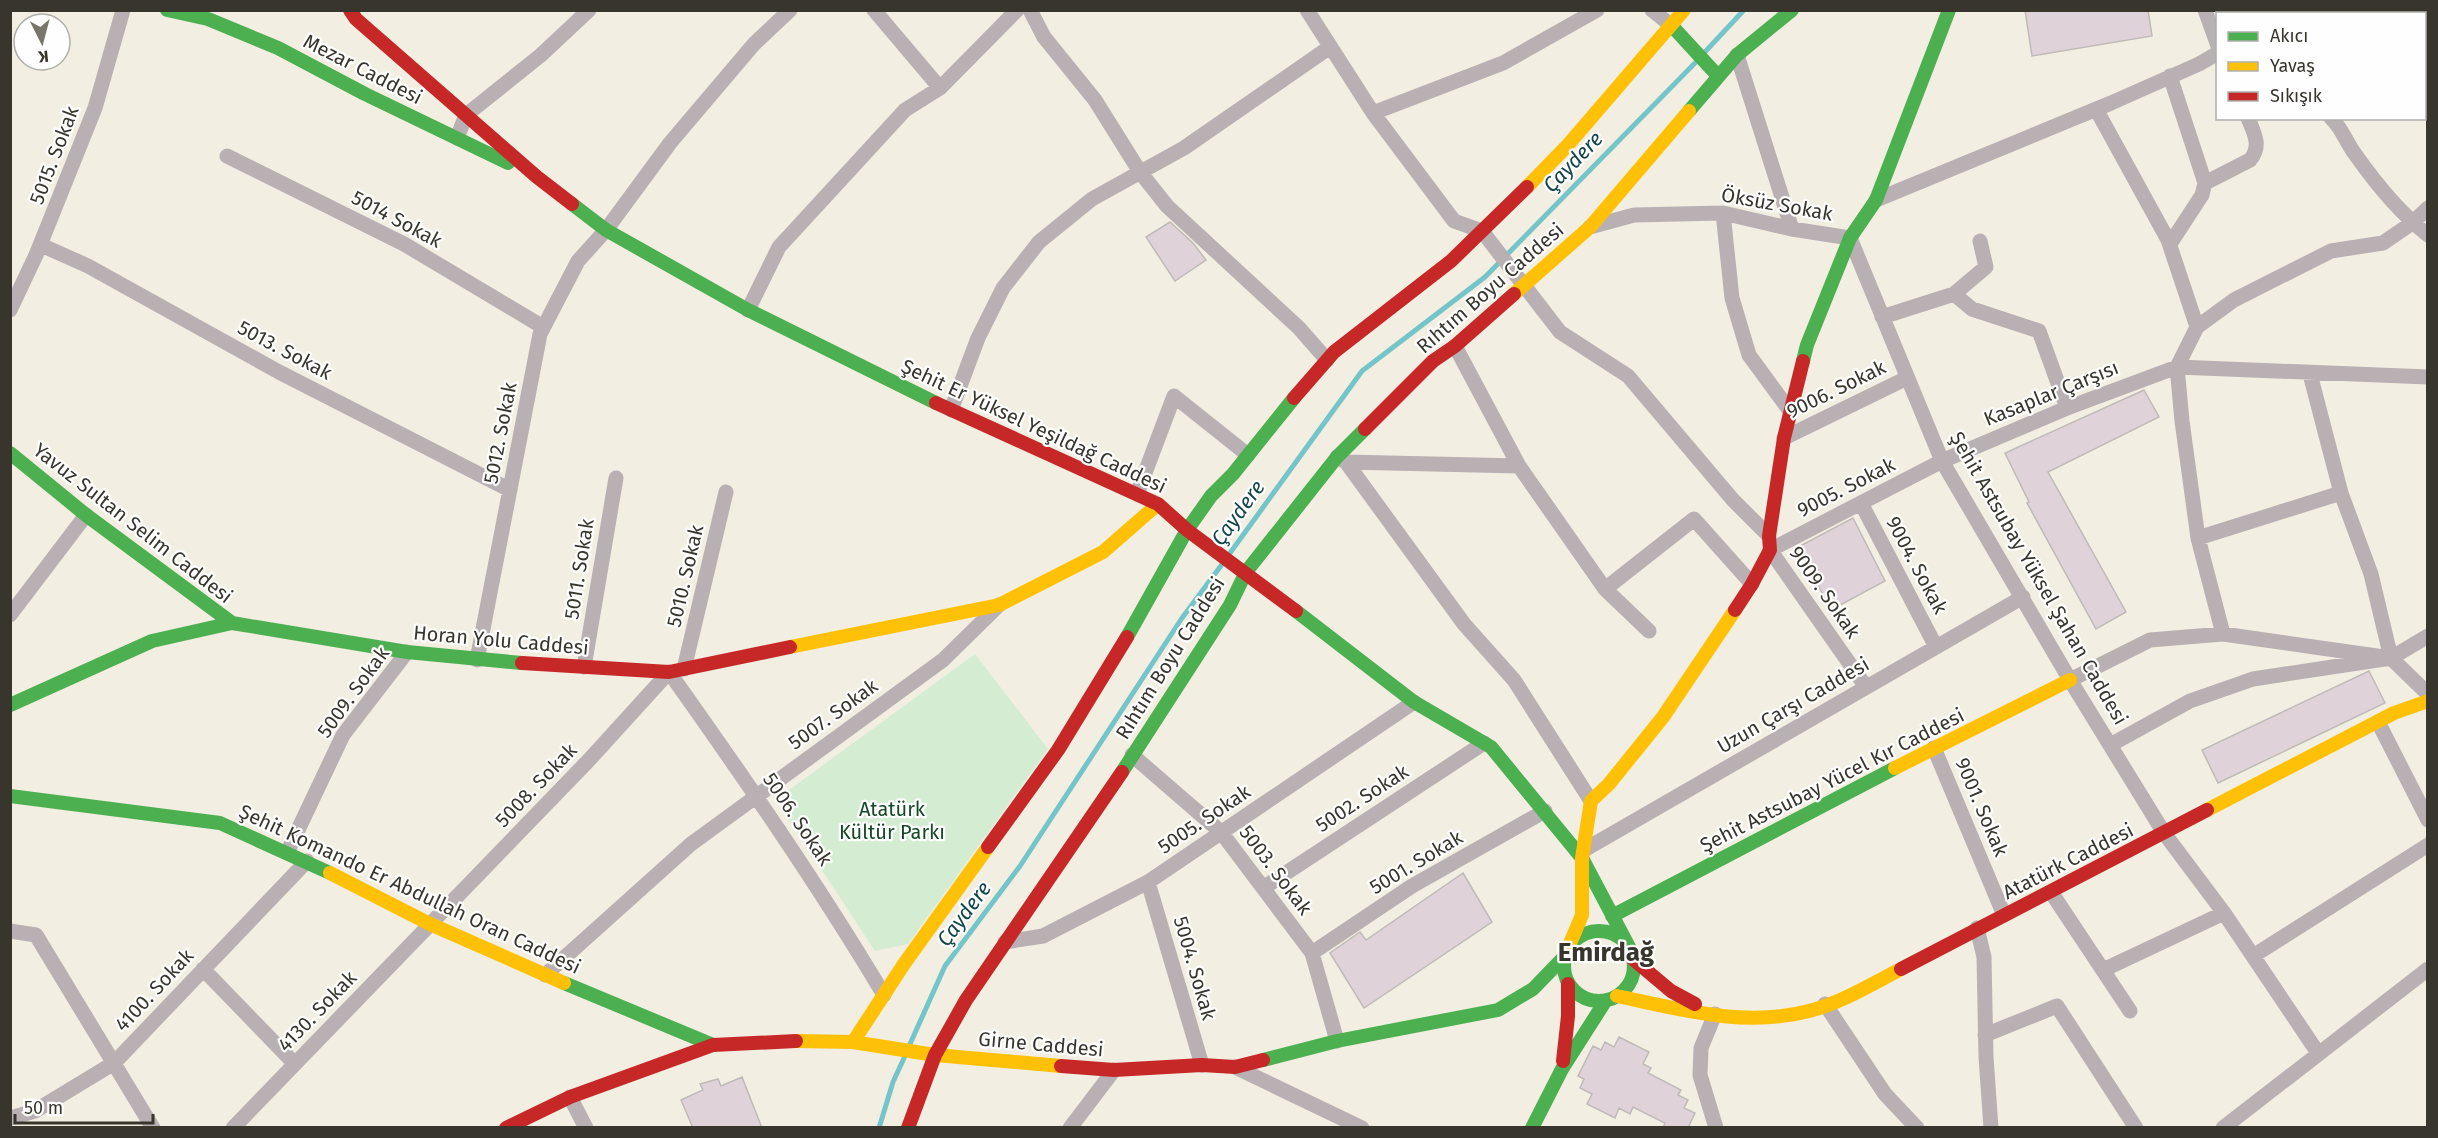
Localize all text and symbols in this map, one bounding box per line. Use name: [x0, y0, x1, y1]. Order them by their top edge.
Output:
north arrow: [12, 12, 72, 72]
legend: [2216, 12, 2426, 120]
text: Akıcı: [2270, 25, 2308, 47]
street label: Mezar Caddesi: [299, 29, 427, 109]
text: K: [37, 46, 50, 66]
text: Yavaş: [2270, 55, 2315, 77]
text: Sıkışık: [2270, 85, 2323, 107]
street label: 5015. Sokak: [24, 102, 84, 207]
water label: Çaydere: [1538, 126, 1608, 198]
street label: Öksüz Sokak: [1719, 182, 1835, 226]
street label: 5014 Sokak: [348, 185, 447, 253]
street label: Rıhtım Boyu Caddesi: [1412, 218, 1568, 358]
street label: 5013. Sokak: [234, 315, 337, 385]
street label: Şehit Er Yüksel Yeşildağ Caddesi: [897, 354, 1170, 499]
street label: 9006. Sokak: [1783, 354, 1890, 423]
street label: Kasaplar Çarşısı: [1980, 355, 2122, 432]
street label: 5012. Sokak: [478, 379, 522, 486]
street label: Şehit Astsubay Yüksel Şahan Caddesi: [1944, 427, 2133, 729]
street label: Yavuz Sultan Selim Caddesi: [29, 438, 237, 608]
street label: 9005. Sokak: [1793, 452, 1900, 522]
water label: Çaydere: [1206, 475, 1271, 551]
street label: 9004. Sokak: [1881, 512, 1953, 619]
street label: 5011. Sokak: [559, 516, 599, 621]
street label: 5010. Sokak: [662, 522, 709, 629]
street label: 9009. Sokak: [1785, 541, 1866, 643]
street label: Rıhtım Boyu Caddesi: [1110, 572, 1230, 744]
street label: Horan Yolu Caddesi: [412, 620, 590, 660]
street label: 5009. Sokak: [312, 641, 394, 742]
street label: Uzun Çarşı Caddesi: [1713, 652, 1874, 759]
street label: 5007. Sokak: [784, 673, 883, 754]
street label: Şehit Astsubay Yücel Kır Caddesi: [1696, 703, 1968, 858]
street label: 5008. Sokak: [490, 738, 582, 832]
street label: 9001. Sokak: [1950, 754, 2014, 861]
street label: 5002. Sokak: [1311, 759, 1414, 837]
street label: 5006. Sokak: [758, 768, 838, 871]
street label: 5005. Sokak: [1153, 779, 1255, 859]
park label: Atatürk Kültür Parkı: [839, 797, 945, 844]
street label: Şehit Komando Er Abdullah Oran Caddesi: [235, 799, 585, 980]
street label: Atatürk Caddesi: [1999, 818, 2137, 904]
street label: 5003. Sokak: [1235, 821, 1318, 920]
street label: 5001. Sokak: [1365, 824, 1468, 899]
water label: Çaydere: [931, 876, 997, 952]
street label: 5004. Sokak: [1169, 913, 1221, 1023]
district label: Emirdağ: [1558, 937, 1655, 968]
street label: 4100. Sokak: [110, 943, 199, 1036]
street label: 4130. Sokak: [273, 965, 362, 1056]
street label: Girne Caddesi: [977, 1027, 1105, 1061]
scale bar: [15, 1087, 153, 1125]
text: 50 m: [24, 1097, 63, 1119]

